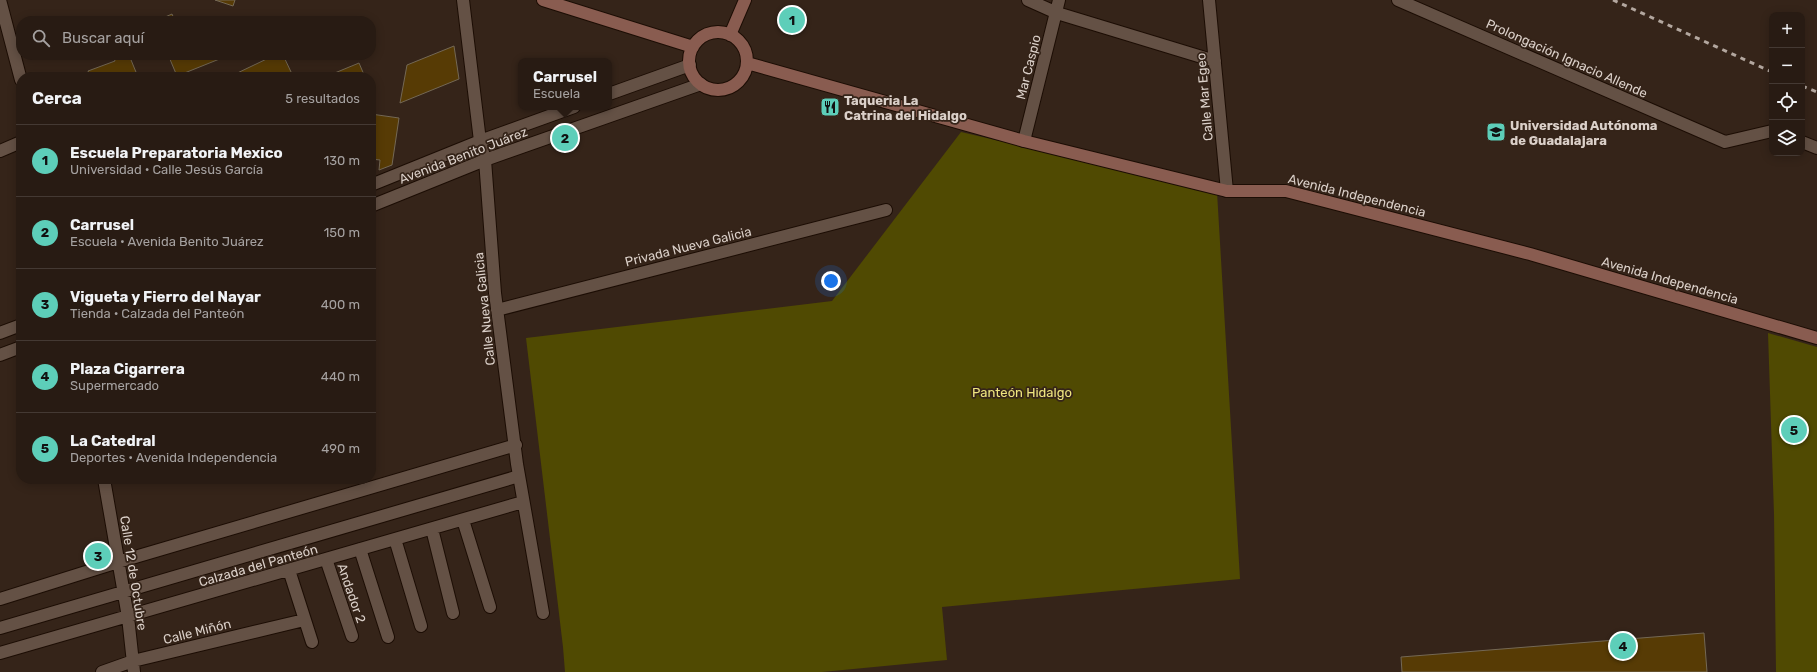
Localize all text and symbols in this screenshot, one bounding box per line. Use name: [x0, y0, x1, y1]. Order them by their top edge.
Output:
pin: 1: [779, 5, 805, 35]
map controls: [1769, 12, 1805, 156]
button: +: [1769, 12, 1805, 48]
search box: [16, 16, 376, 60]
street label: Prolongación Ignacio Allende: [1483, 16, 1650, 102]
icon: search: [30, 27, 52, 49]
text: Buscar aquí: [62, 29, 144, 47]
street label: Mar Caspio: [1013, 33, 1044, 101]
button: −: [1769, 48, 1805, 84]
street label: Calle Mar Egeo: [1193, 52, 1217, 142]
popup: [518, 58, 612, 110]
text: Carrusel: [533, 68, 597, 86]
button: locate: [1769, 84, 1805, 120]
text: Escuela: [533, 86, 580, 101]
text: Cerca: [32, 88, 82, 108]
text: 5 resultados: [285, 91, 360, 106]
place label: Taqueria La Catrina del Hidalgo: [844, 93, 967, 123]
restaurant icon: Taqueria La Catrina del Hidalgo: [819, 96, 841, 118]
place label: Universidad Autónoma de Guadalajara: [1510, 118, 1658, 148]
button: layers: [1769, 120, 1805, 156]
school or university icon: Universidad Autónoma de Guadalajara: [1485, 121, 1507, 143]
pin: 2: [552, 123, 578, 153]
street label: Avenida Benito Juárez: [397, 124, 530, 187]
text: Escuela Preparatoria Mexico: [70, 144, 283, 162]
text: 1: [42, 153, 48, 168]
text: 130 m: [324, 153, 360, 168]
text: Universidad · Calle Jesús García: [70, 162, 263, 177]
street label: Avenida Independencia: [1286, 171, 1427, 220]
text: Carrusel: [70, 216, 134, 234]
street label: Privada Nueva Galicia: [623, 224, 753, 269]
text: 2: [41, 225, 49, 240]
text: 150 m: [324, 225, 360, 240]
text: Escuela · Avenida Benito Juárez: [70, 234, 264, 249]
street label: Calle Nueva Galicia: [471, 252, 498, 366]
street label: Avenida Independencia: [1600, 254, 1740, 307]
your location: [821, 271, 841, 291]
text: Vigueta y Fierro del Nayar: [70, 288, 261, 306]
text: 3: [41, 297, 49, 312]
text: 400 m: [321, 297, 360, 312]
text: Tienda · Calzada del Panteón: [70, 306, 245, 321]
text: Plaza Cigarrera: [70, 360, 185, 378]
text: 4: [41, 369, 49, 384]
text: 440 m: [321, 369, 360, 384]
text: Supermercado: [70, 378, 159, 393]
park label: Panteón Hidalgo: [972, 385, 1072, 401]
pin: 5: [1781, 415, 1807, 445]
text: La Catedral: [70, 432, 156, 450]
text: 5: [41, 441, 49, 456]
text: 490 m: [321, 441, 360, 456]
text: Deportes · Avenida Independencia: [70, 450, 277, 465]
street label: Calle 12 de Octubre: [117, 515, 150, 631]
pin: 3: [85, 541, 111, 571]
street label: Calzada del Panteón: [197, 541, 319, 590]
street label: Andador 2: [334, 561, 369, 625]
street label: Calle Miñón: [162, 616, 233, 647]
pin: 4: [1610, 631, 1636, 661]

